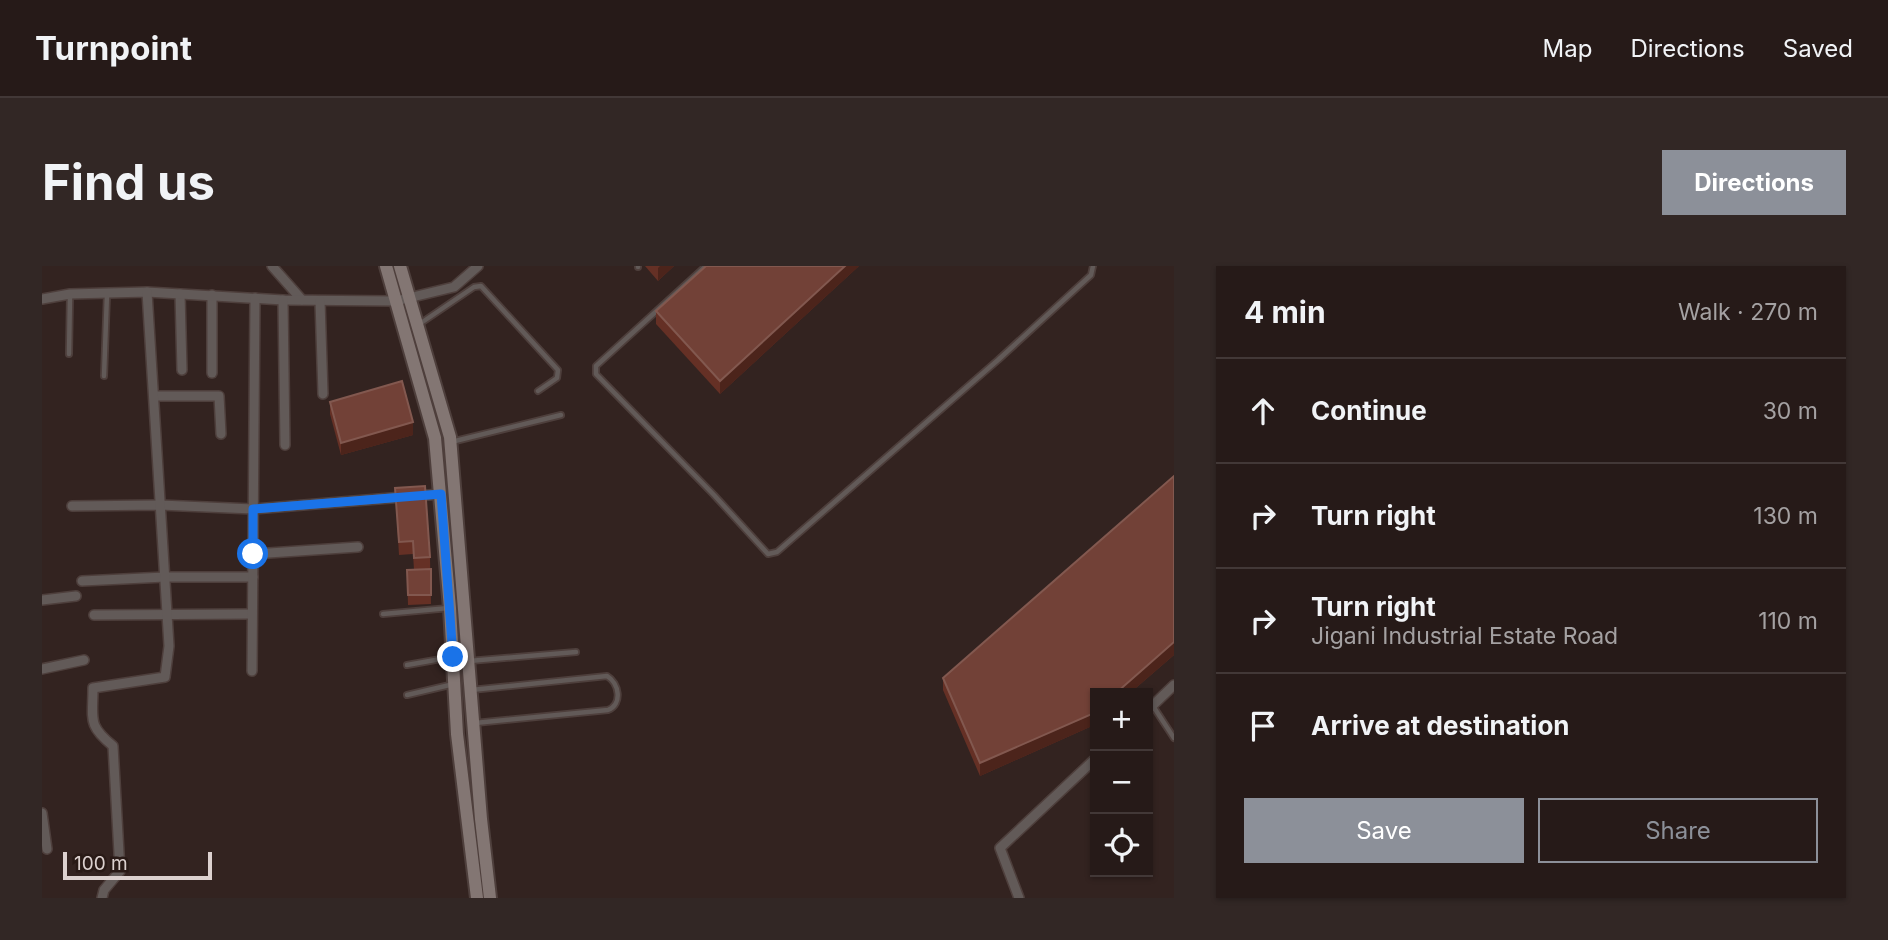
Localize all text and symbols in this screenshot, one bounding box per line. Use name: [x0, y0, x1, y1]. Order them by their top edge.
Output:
text: Turnpoint: [35, 28, 192, 68]
text: Map: [1543, 34, 1592, 63]
text: Directions: [1630, 34, 1745, 63]
text: Saved: [1783, 34, 1853, 63]
button: Directions: [1662, 150, 1846, 215]
text: Find us: [42, 153, 215, 212]
text: 4 min: [1244, 294, 1326, 330]
text: Walk · 270 m: [1678, 298, 1818, 326]
icon: ahead: [1244, 392, 1282, 430]
text: Continue: [1311, 395, 1427, 426]
text: 30 m: [1763, 397, 1818, 425]
icon: right: [1244, 497, 1282, 535]
text: Turn right: [1311, 500, 1436, 531]
text: 130 m: [1753, 502, 1818, 530]
route start: [237, 538, 268, 569]
text: Turn right: [1311, 591, 1436, 622]
icon: right: [1244, 602, 1282, 640]
text: 110 m: [1758, 607, 1818, 635]
text: Jigani Industrial Estate Road: [1311, 622, 1618, 650]
route end: [437, 641, 468, 672]
map controls: [1090, 688, 1153, 877]
button: +: [1090, 688, 1153, 751]
icon: arrive: [1244, 707, 1282, 745]
text: Arrive at destination: [1311, 710, 1570, 741]
button: −: [1090, 751, 1153, 814]
button: Save: [1244, 798, 1524, 863]
button: Share: [1538, 798, 1818, 863]
button: locate: [1090, 814, 1153, 877]
scale bar: [63, 849, 212, 881]
text: 100 m: [74, 852, 128, 875]

